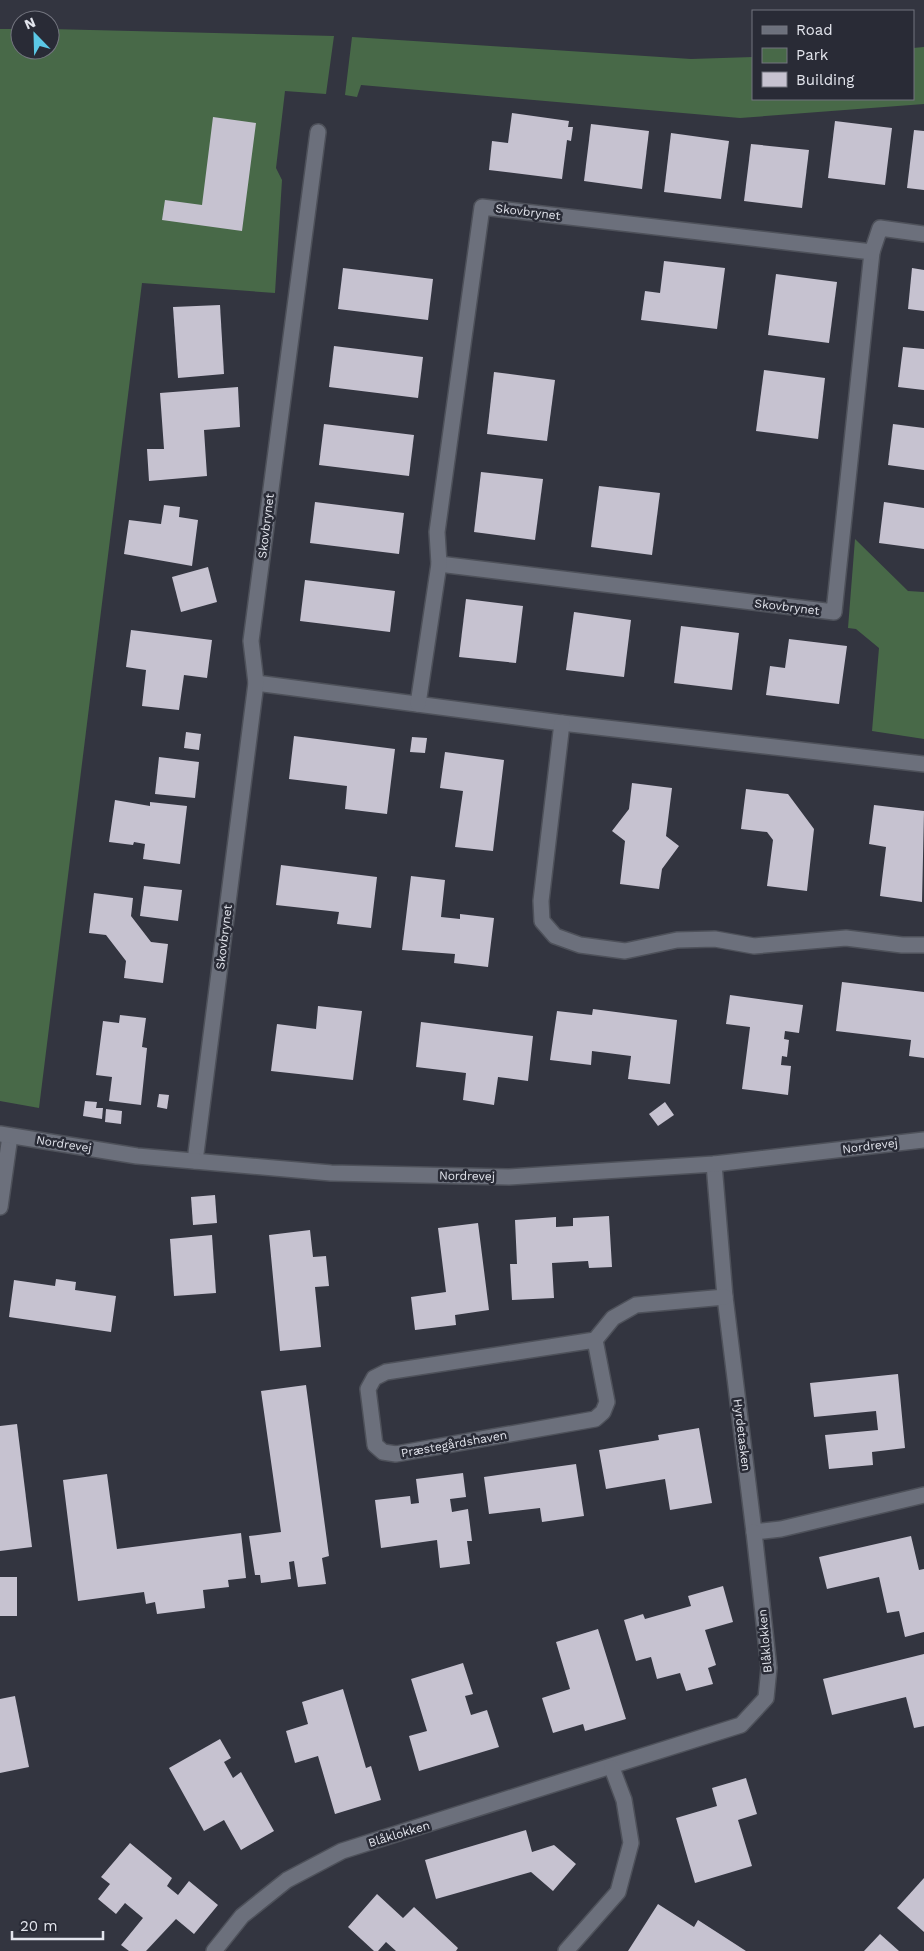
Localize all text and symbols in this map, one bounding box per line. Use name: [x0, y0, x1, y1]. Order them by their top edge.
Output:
north arrow: [10, 10, 60, 60]
legend: [752, 10, 914, 100]
text: N: [22, 14, 38, 32]
text: Road: [796, 21, 833, 39]
text: Park: [796, 46, 829, 64]
text: Building: [796, 71, 854, 89]
street label: Skovbrynet: [495, 201, 561, 223]
street label: Skovbrynet: [255, 493, 277, 559]
street label: Skovbrynet: [754, 596, 820, 618]
street label: Skovbrynet: [213, 904, 235, 970]
street label: Nordrevej: [35, 1133, 93, 1155]
street label: Nordrevej: [841, 1136, 899, 1156]
street label: Nordrevej: [439, 1169, 495, 1183]
street label: Hyrdetasken: [731, 1398, 753, 1472]
street label: Præstegårdshaven: [400, 1428, 508, 1460]
street label: Blåklokken: [755, 1609, 775, 1673]
street label: Blåklokken: [366, 1818, 432, 1850]
scale bar: [12, 1908, 104, 1940]
text: 20 m: [20, 1917, 58, 1935]

